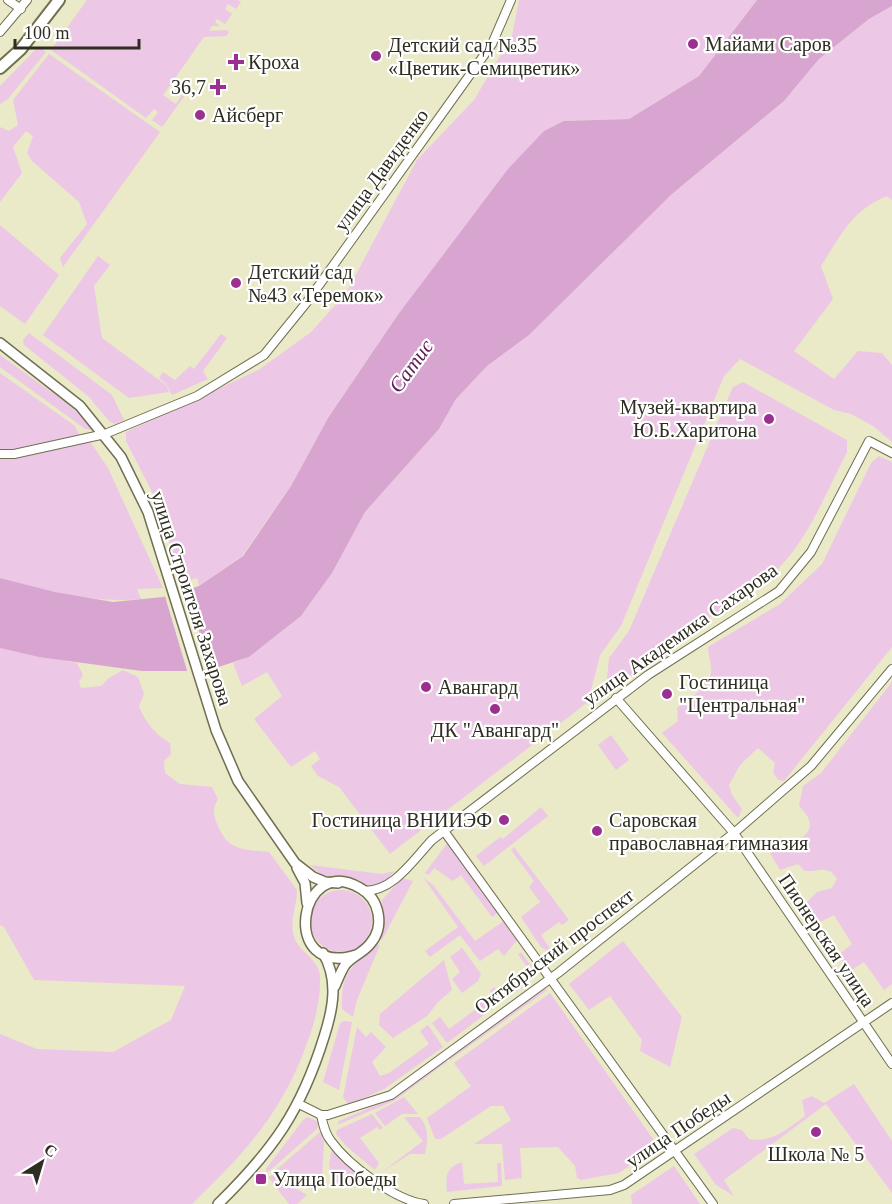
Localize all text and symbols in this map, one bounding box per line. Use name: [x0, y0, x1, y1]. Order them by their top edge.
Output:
scale bar: [15, 12, 140, 50]
text: 100 m: [24, 23, 70, 43]
place label: Майами Саров: [705, 33, 831, 56]
place label: Детский сад №35 «Цветик-Семицветик»: [388, 34, 580, 80]
marker: Майами Саров: [686, 37, 700, 51]
marker: Детский сад №35 «Цветик-Семицветик»: [369, 49, 383, 63]
place label: Кроха: [248, 51, 300, 74]
marker: Кроха: [229, 55, 243, 69]
place label: 36,7: [171, 76, 206, 98]
marker: 36,7: [211, 80, 225, 94]
place label: Айсберг: [212, 104, 283, 127]
street label: улица Давиденко: [329, 105, 433, 236]
marker: Айсберг: [193, 108, 207, 122]
place label: Детский сад №43 «Теремок»: [248, 261, 384, 307]
marker: Детский сад №43 «Теремок»: [229, 276, 243, 290]
water label: Сатис: [384, 334, 439, 397]
place label: Музей-квартира Ю.Б.Харитона: [620, 396, 757, 442]
marker: Музей-квартира Ю.Б.Харитона: [762, 412, 776, 426]
street label: улица Строителя Захарова: [146, 488, 237, 709]
street label: улица Академика Сахарова: [579, 558, 782, 710]
place label: Гостиница "Центральная": [679, 671, 805, 717]
place label: Авангард: [438, 676, 518, 699]
marker: Авангард: [419, 680, 433, 694]
marker: Гостиница "Центральная": [660, 687, 674, 701]
marker: ДК "Авангард": [488, 702, 502, 716]
place label: ДК "Авангард": [431, 719, 559, 742]
place label: Гостиница ВНИИЭФ: [312, 809, 492, 832]
place label: Саровская православная гимназия: [609, 809, 808, 855]
marker: Гостиница ВНИИЭФ: [497, 813, 511, 827]
marker: Саровская православная гимназия: [590, 824, 604, 838]
street label: Пионерская улица: [774, 869, 880, 1011]
street label: Октябрьский проспект: [470, 884, 639, 1019]
street label: улица Победы: [622, 1086, 735, 1173]
marker: Школа № 5: [809, 1125, 823, 1139]
north arrow: [12, 1132, 72, 1192]
text: С: [41, 1140, 60, 1161]
place label: Школа № 5: [768, 1143, 864, 1165]
place label: Улица Победы: [273, 1168, 397, 1191]
marker: Улица Победы: [254, 1172, 268, 1186]

